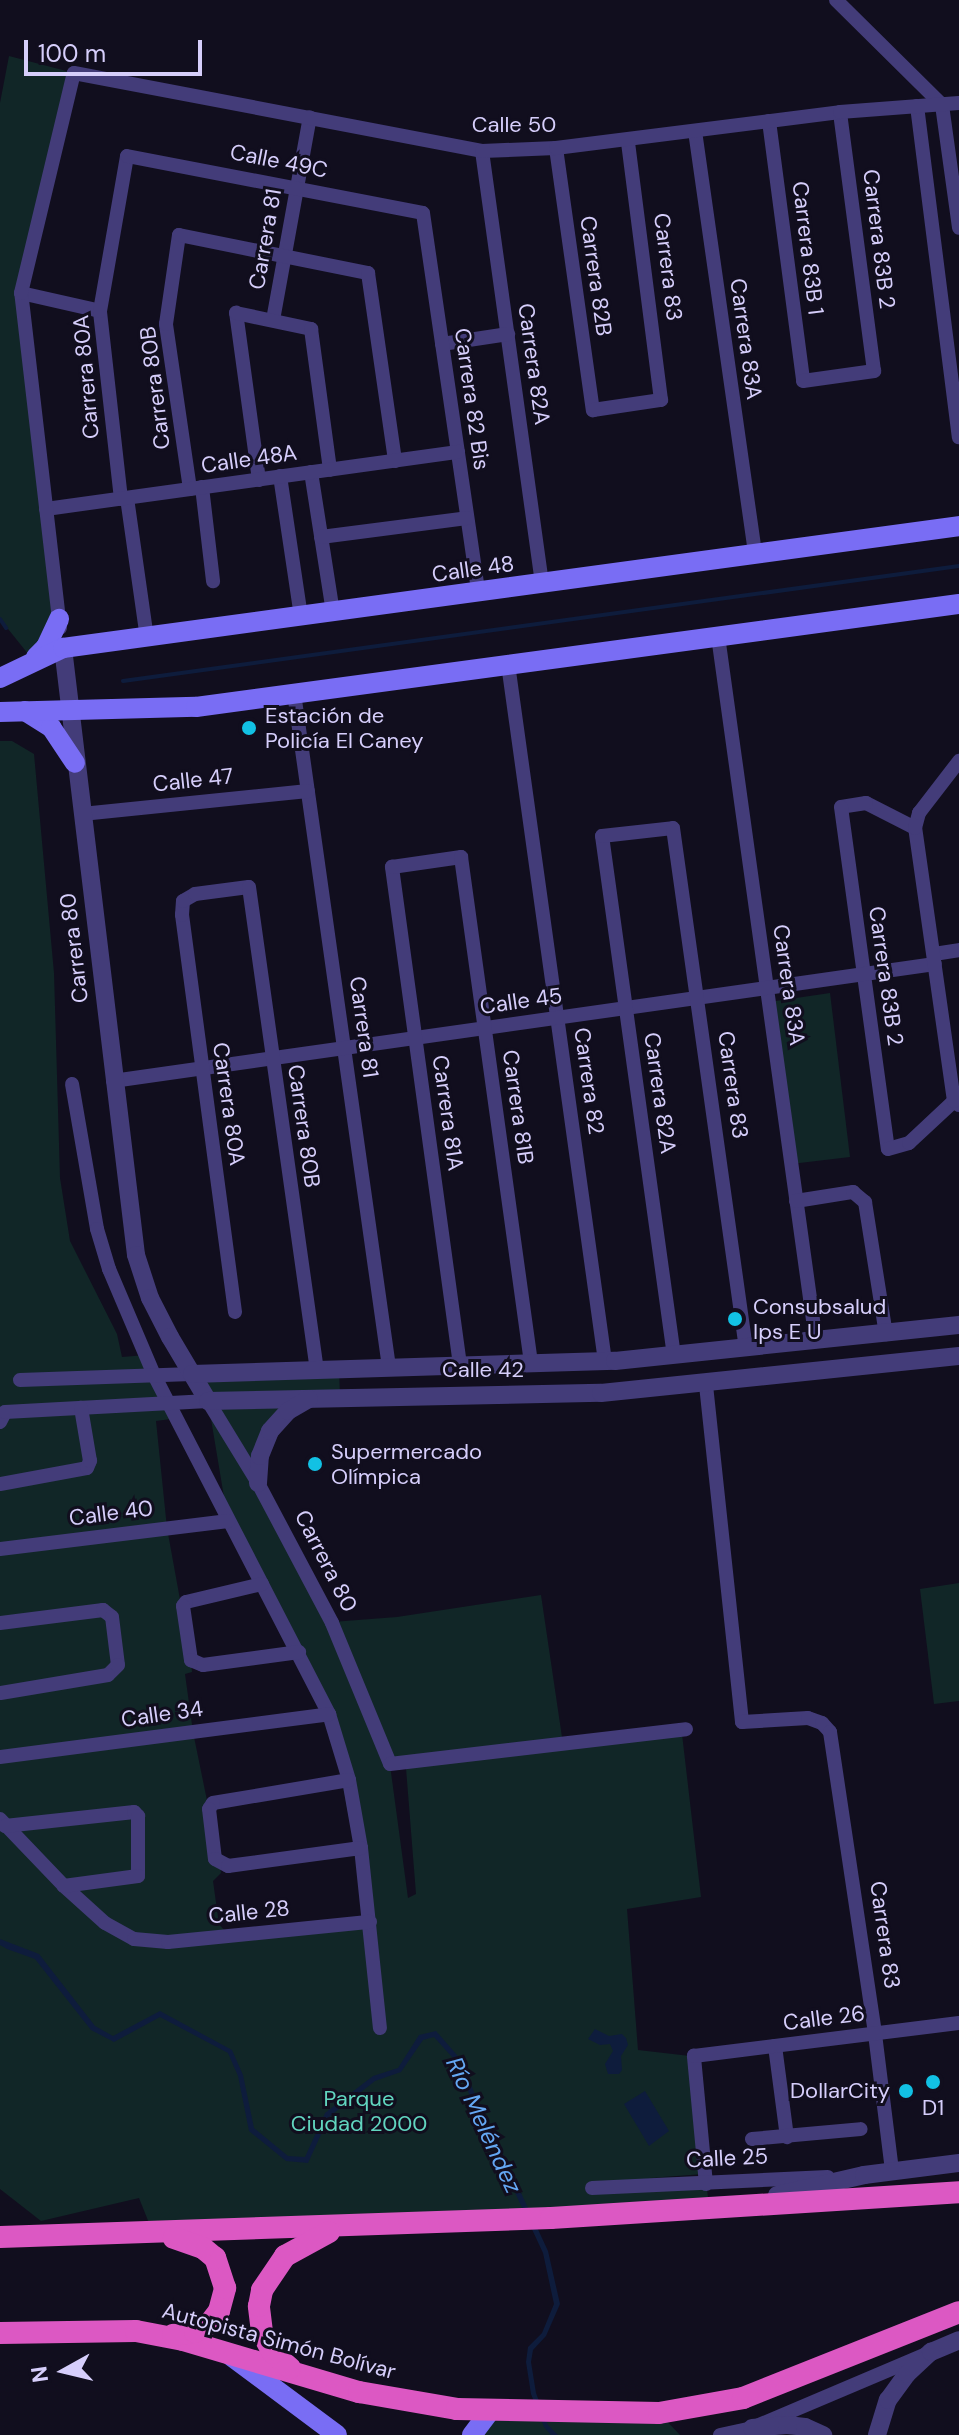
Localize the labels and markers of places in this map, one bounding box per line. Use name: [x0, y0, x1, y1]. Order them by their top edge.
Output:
place label: Estación de Policía El Caney: [265, 702, 424, 754]
marker: Estación de Policía El Caney: [240, 719, 258, 737]
place label: Consubsalud Ips E U: [753, 1293, 886, 1344]
marker: Consubsalud Ips E U: [724, 1308, 746, 1330]
place label: Supermercado Olímpica: [331, 1438, 482, 1490]
marker: Supermercado Olímpica: [306, 1455, 324, 1473]
marker: D1: [924, 2073, 942, 2091]
place label: DollarCity: [790, 2078, 890, 2104]
marker: DollarCity: [897, 2082, 915, 2100]
place label: D1: [922, 2095, 944, 2121]

